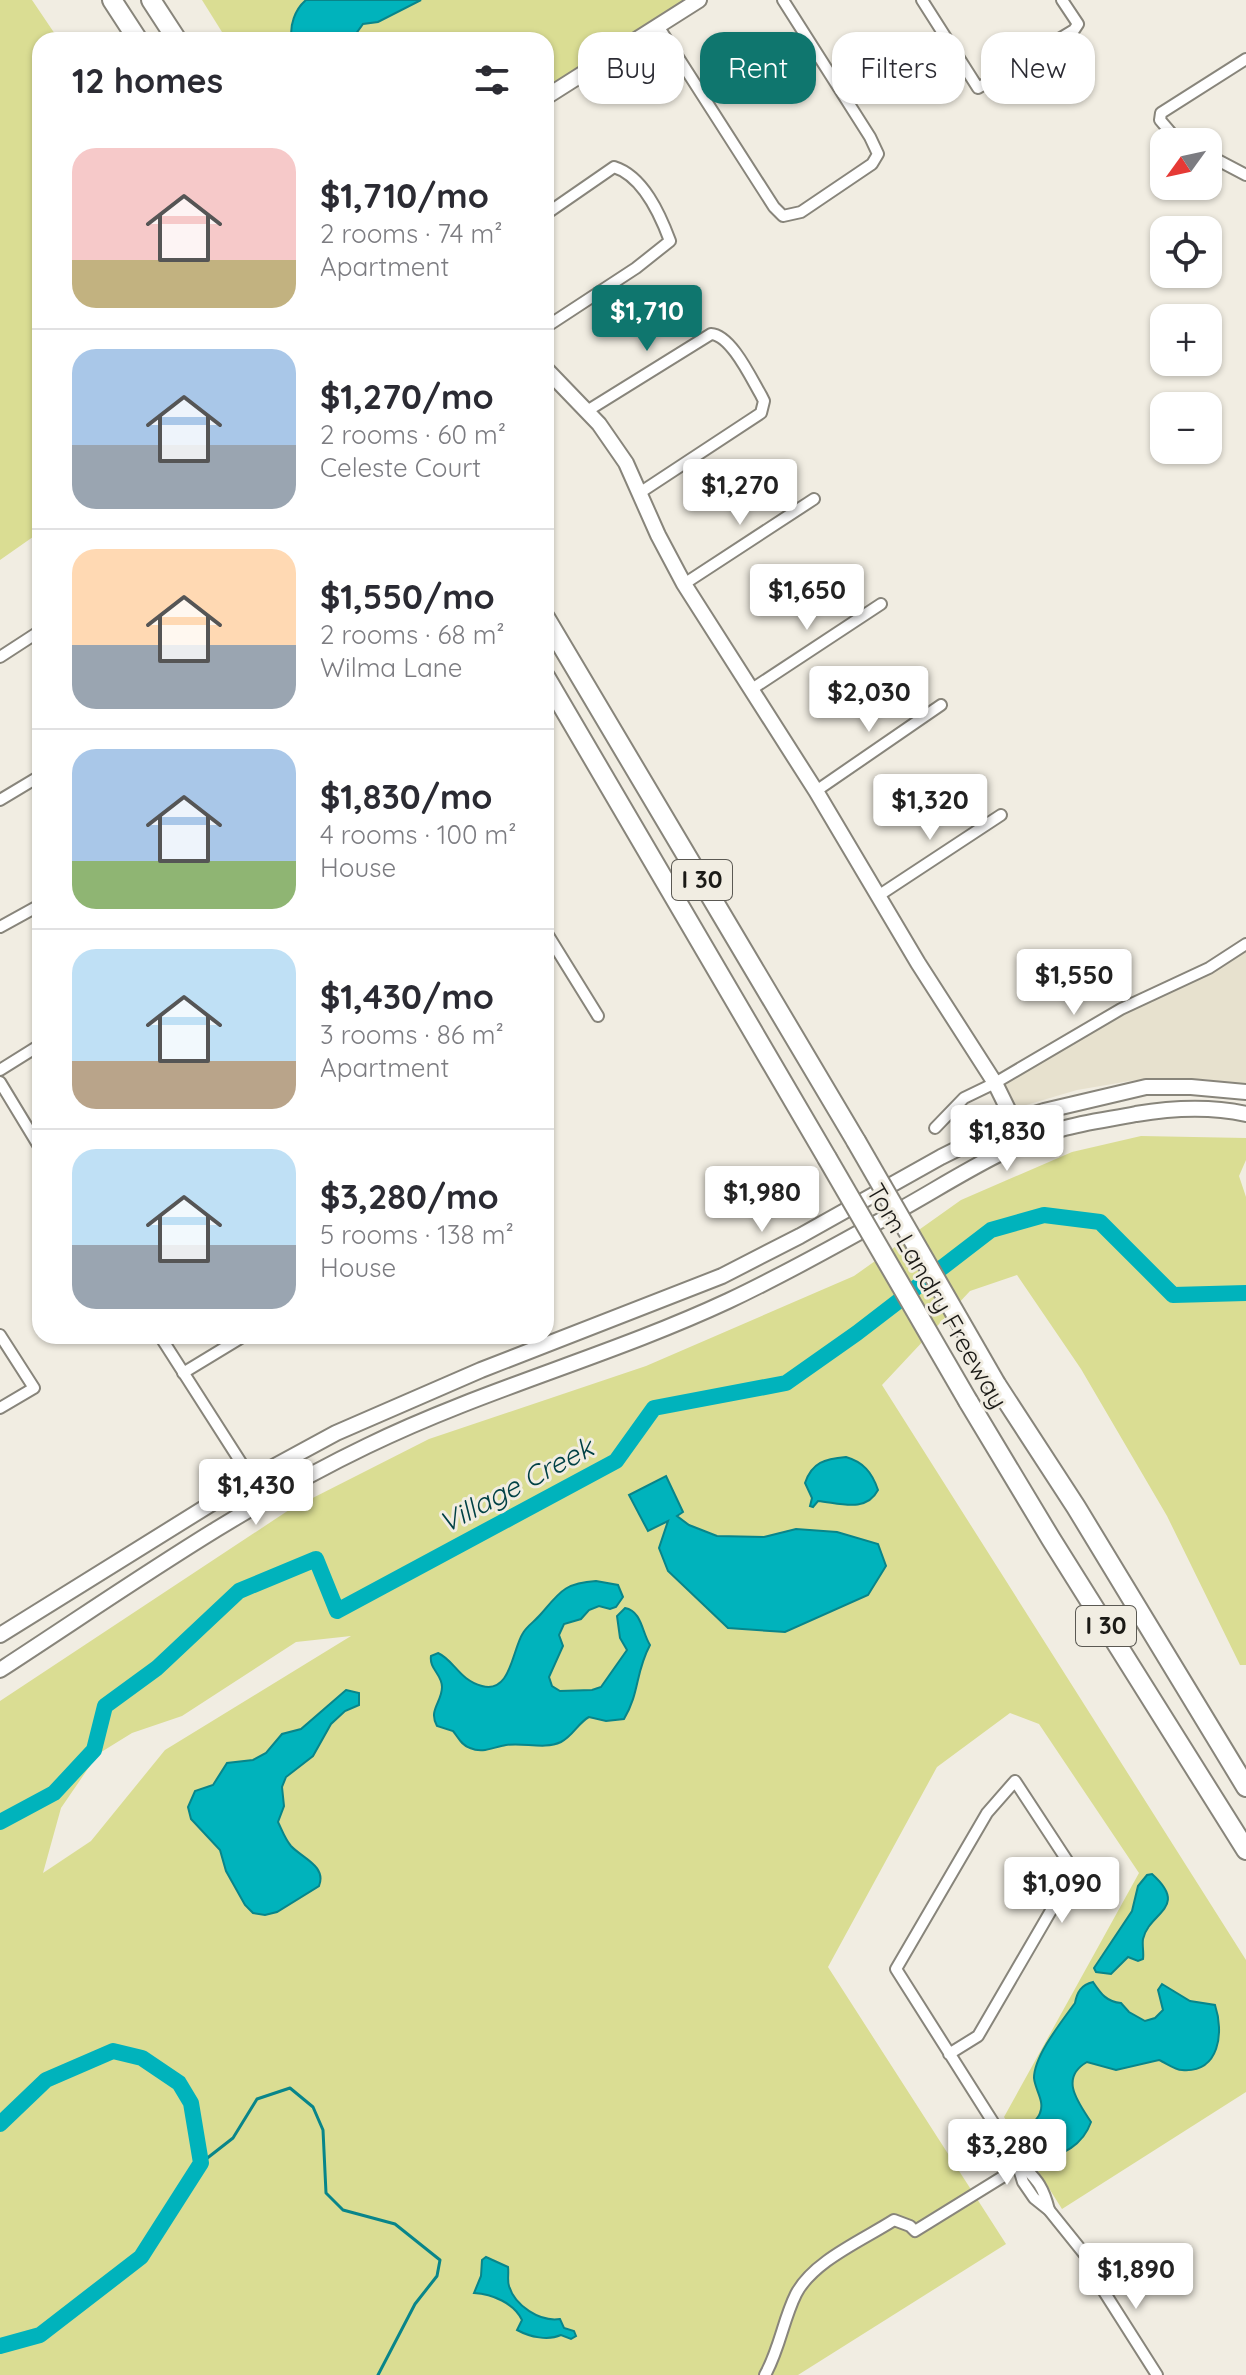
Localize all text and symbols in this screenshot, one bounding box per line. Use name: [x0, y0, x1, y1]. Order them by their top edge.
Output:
chip: Buy: [578, 32, 684, 104]
chip: Rent: [700, 32, 816, 104]
chip: Filters: [832, 32, 965, 104]
chip: New: [981, 32, 1095, 104]
icon: filters: [470, 58, 514, 102]
text: 12 homes: [72, 59, 223, 102]
north arrow: [1150, 128, 1222, 200]
map controls: [1150, 128, 1222, 464]
text: $1,710/mo: [320, 174, 489, 217]
icon: home: [136, 180, 232, 276]
button: locate: [1150, 216, 1222, 288]
text: 2 rooms · 74 m²: [320, 217, 503, 250]
text: Apartment: [320, 250, 449, 283]
pin: $1,710: [582, 285, 712, 353]
text: $1,710: [610, 294, 684, 327]
button: +: [1150, 304, 1222, 376]
text: $1,270/mo: [320, 375, 494, 418]
icon: home: [136, 381, 232, 477]
button: −: [1150, 392, 1222, 464]
text: 2 rooms · 60 m²: [320, 418, 506, 451]
text: Celeste Court: [320, 451, 481, 484]
pin: $1,270: [675, 459, 805, 527]
text: $1,270: [701, 468, 779, 501]
pin: $1,650: [742, 564, 872, 632]
text: $1,650: [768, 573, 846, 606]
text: $1,550/mo: [320, 575, 495, 618]
icon: home: [136, 581, 232, 677]
text: 2 rooms · 68 m²: [320, 618, 505, 651]
text: Wilma Lane: [320, 651, 463, 684]
pin: $2,030: [804, 666, 934, 734]
text: $2,030: [827, 675, 911, 708]
pin: $1,320: [865, 774, 995, 842]
text: $1,830/mo: [320, 775, 493, 818]
icon: home: [136, 781, 232, 877]
text: $1,320: [891, 783, 969, 816]
text: 4 rooms · 100 m²: [320, 818, 516, 851]
text: House: [320, 851, 396, 884]
road number: I 30: [672, 860, 732, 900]
pin: $1,550: [1009, 949, 1139, 1017]
text: $1,550: [1035, 958, 1113, 991]
text: $1,430/mo: [320, 975, 494, 1018]
icon: home: [136, 981, 232, 1077]
text: 3 rooms · 86 m²: [320, 1018, 504, 1051]
text: Apartment: [320, 1051, 449, 1084]
pin: $1,830: [942, 1105, 1072, 1173]
text: $1,830: [969, 1114, 1045, 1147]
pin: $1,980: [697, 1166, 827, 1234]
text: $3,280/mo: [320, 1175, 499, 1218]
text: $1,980: [723, 1175, 801, 1208]
street label: Tom Landry Freeway: [859, 1177, 1015, 1414]
icon: home: [136, 1181, 232, 1277]
text: 5 rooms · 138 m²: [320, 1218, 514, 1251]
text: House: [320, 1251, 396, 1284]
water label: Village Creek: [433, 1428, 602, 1540]
pin: $1,430: [191, 1459, 321, 1527]
text: $1,430: [217, 1468, 295, 1501]
road number: I 30: [1076, 1606, 1136, 1646]
pin: $1,090: [997, 1857, 1127, 1925]
text: $1,090: [1022, 1866, 1102, 1899]
pin: $3,280: [942, 2119, 1072, 2187]
text: $3,280: [966, 2128, 1048, 2161]
pin: $1,890: [1071, 2243, 1201, 2311]
text: $1,890: [1097, 2252, 1175, 2285]

